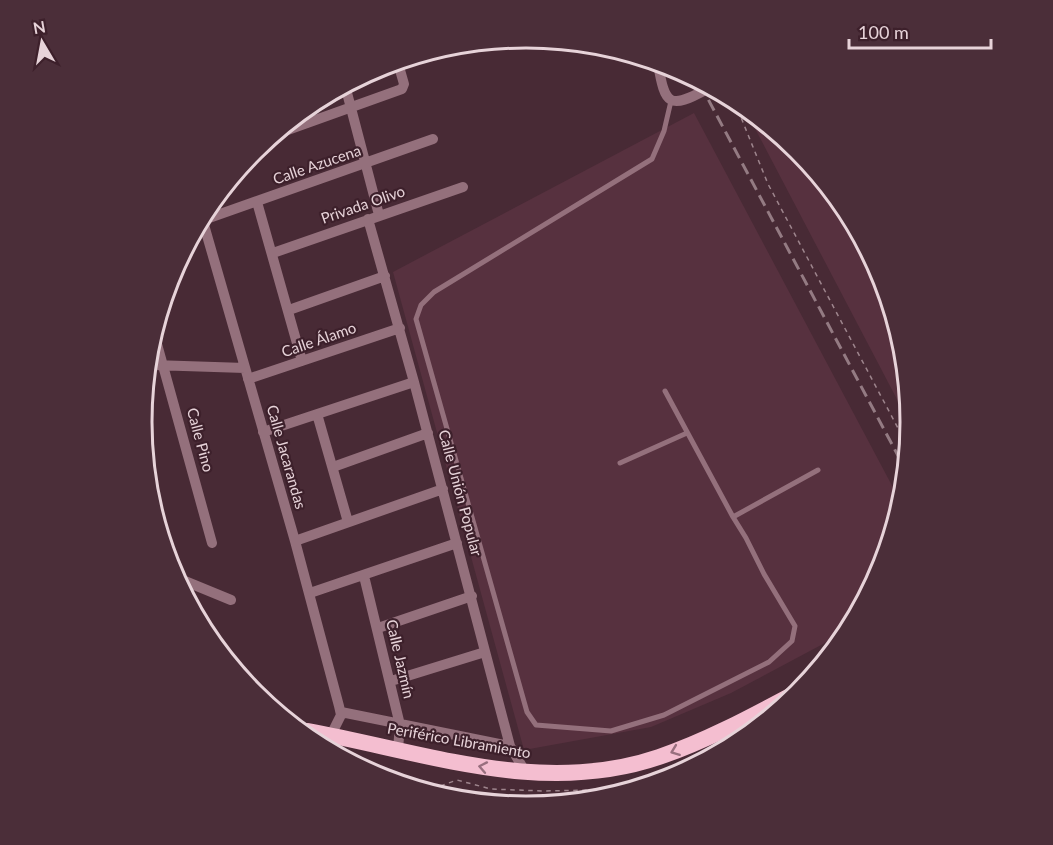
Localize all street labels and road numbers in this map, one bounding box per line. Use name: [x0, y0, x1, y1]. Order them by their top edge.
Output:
street label: Calle Azucena: [270, 141, 363, 188]
street label: Privada Olivo: [318, 181, 407, 227]
street label: Calle Álamo: [279, 318, 358, 360]
street label: Calle Jacarandas: [263, 403, 310, 511]
street label: Calle Pino: [184, 406, 218, 474]
street label: Calle Unión Popular: [435, 428, 487, 558]
street label: Calle Jazmín: [383, 618, 419, 700]
street label: Periférico Libramiento: [386, 719, 532, 762]

